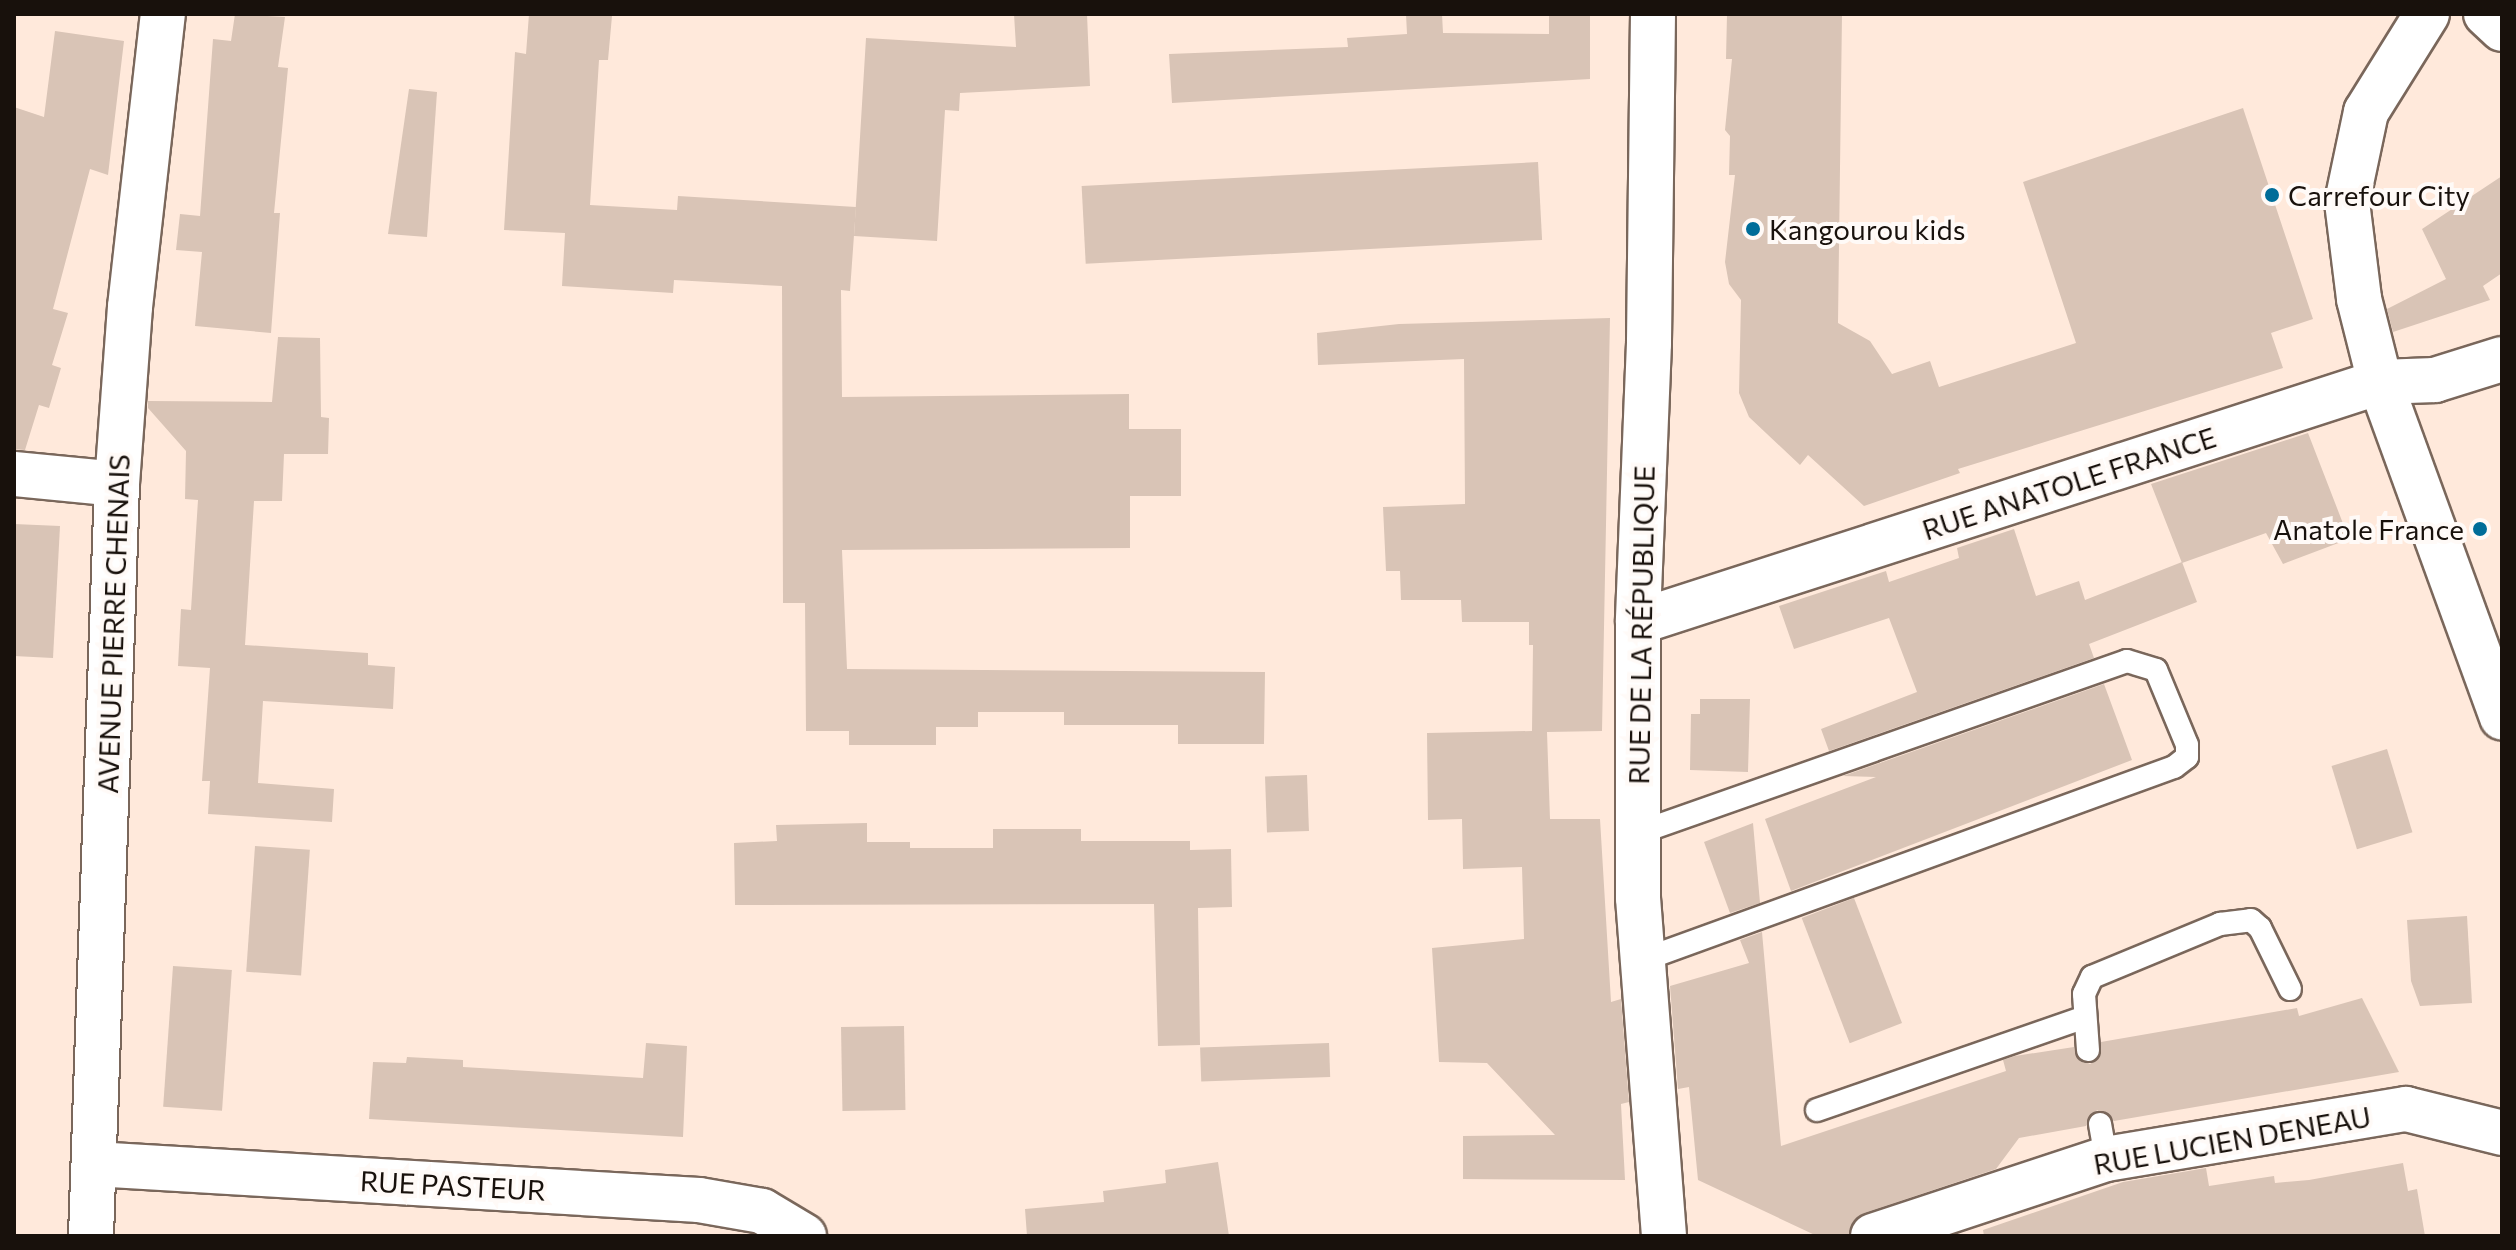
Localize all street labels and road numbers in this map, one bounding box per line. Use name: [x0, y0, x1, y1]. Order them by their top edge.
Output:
street label: RUE ANATOLE FRANCE: [1918, 420, 2220, 546]
street label: AVENUE PIERRE CHENAIS: [90, 454, 136, 794]
street label: RUE DE LA RÉPUBLIQUE: [1621, 465, 1661, 785]
street label: RUE LUCIEN DENEAU: [2091, 1099, 2373, 1181]
street label: RUE PASTEUR: [359, 1163, 547, 1207]

